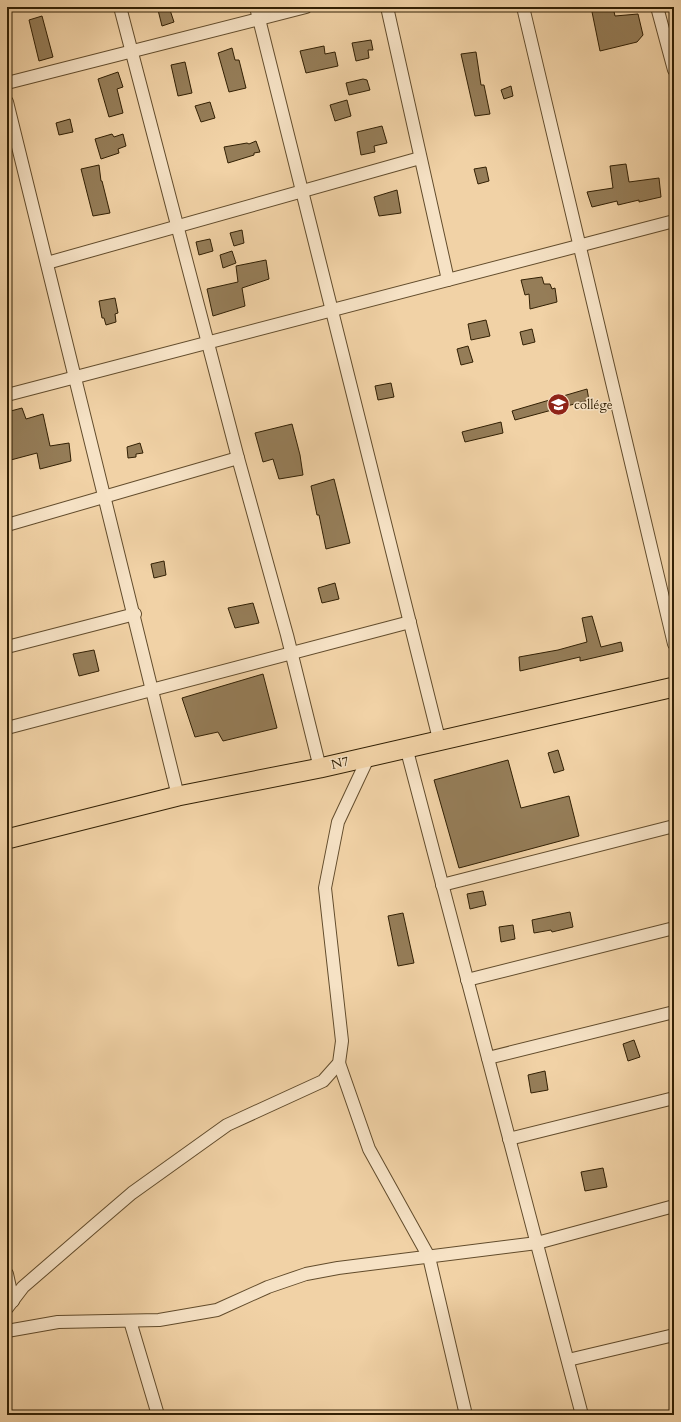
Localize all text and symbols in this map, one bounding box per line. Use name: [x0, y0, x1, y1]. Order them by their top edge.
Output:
school or university icon: collége: [546, 392, 572, 418]
place label: collége: [574, 396, 613, 414]
street label: N7: [329, 752, 351, 774]

